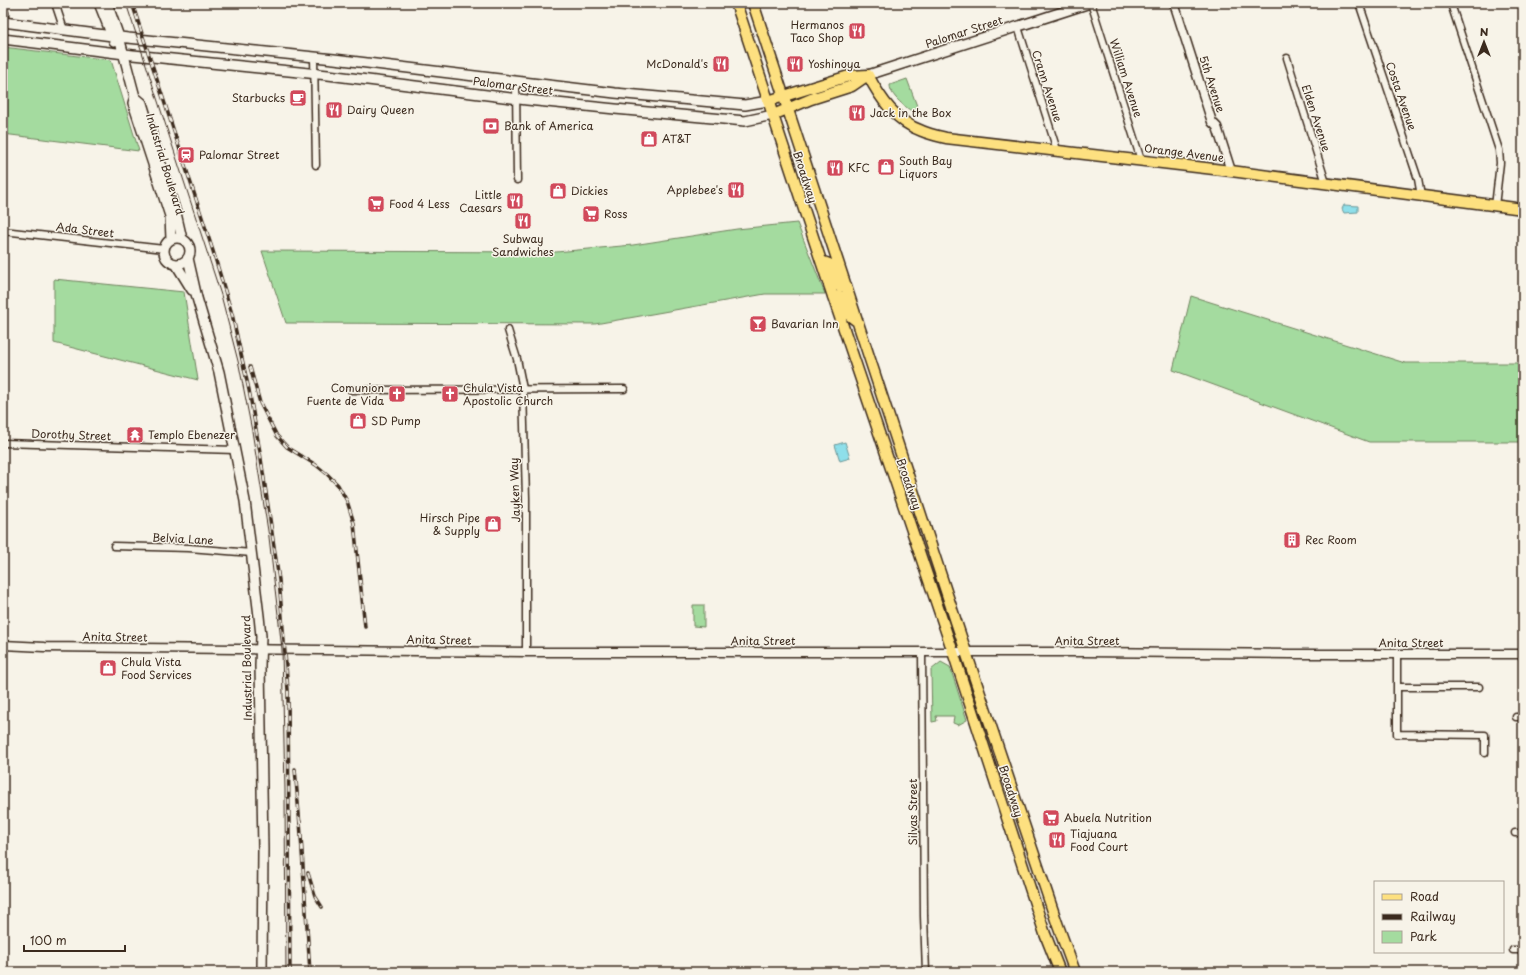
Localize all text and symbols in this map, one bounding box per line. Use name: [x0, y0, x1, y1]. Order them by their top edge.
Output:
street label: Palomar Street: [923, 11, 1005, 52]
place label: Hermanos Taco Shop: [790, 16, 844, 46]
restaurant icon: Hermanos Taco Shop: [847, 21, 867, 41]
north arrow: [1464, 22, 1504, 62]
text: N: [1480, 23, 1489, 40]
street label: William Avenue: [1106, 36, 1147, 119]
street label: Crann Avenue: [1028, 48, 1067, 124]
street label: 5th Avenue: [1195, 53, 1230, 114]
restaurant icon: McDonald's: [711, 54, 731, 74]
restaurant icon: Yoshinoya: [785, 54, 805, 74]
place label: McDonald's: [646, 55, 708, 72]
place label: Yoshinoya: [808, 55, 860, 72]
street label: Costa Avenue: [1382, 59, 1421, 133]
street label: Palomar Street: [472, 72, 555, 99]
street label: Elden Avenue: [1298, 82, 1335, 154]
cafe icon: Starbucks: [288, 88, 308, 108]
place label: Starbucks: [232, 89, 285, 106]
restaurant icon: Dairy Queen: [324, 100, 344, 120]
place label: Dairy Queen: [347, 101, 414, 118]
restaurant icon: Jack in the Box: [847, 103, 867, 123]
place label: Jack in the Box: [870, 104, 951, 121]
street label: Industrial Boulevard: [142, 111, 189, 217]
bank icon: Bank of America: [481, 116, 501, 136]
place label: Bank of America: [504, 117, 594, 134]
shop icon: AT&T: [639, 129, 659, 149]
place label: AT&T: [662, 130, 692, 147]
street label: Orange Avenue: [1143, 139, 1225, 166]
station icon: Palomar Street: [176, 145, 196, 165]
place label: Palomar Street: [199, 146, 280, 163]
street label: Broadway: [789, 149, 822, 205]
place label: South Bay Liquors: [899, 152, 952, 182]
shop icon: South Bay Liquors: [876, 157, 896, 177]
restaurant icon: KFC: [825, 158, 845, 178]
place label: KFC: [848, 159, 870, 176]
restaurant icon: Applebee's: [726, 180, 746, 200]
shop icon: Dickies: [548, 181, 568, 201]
place label: Applebee's: [667, 181, 723, 198]
place label: Dickies: [571, 182, 608, 199]
place label: Little Caesars: [459, 186, 502, 216]
restaurant icon: Little Caesars: [505, 191, 525, 211]
supermarket icon: Food 4 Less: [366, 194, 386, 214]
place label: Food 4 Less: [389, 195, 450, 212]
supermarket icon: Ross: [581, 204, 601, 224]
place label: Ross: [604, 205, 627, 222]
restaurant icon: Subway Sandwiches: [513, 211, 533, 231]
street label: Ada Street: [55, 218, 116, 242]
place label: Subway Sandwiches: [492, 230, 554, 260]
bar icon: Bavarian Inn: [748, 314, 768, 334]
place label: Bavarian Inn: [771, 315, 839, 332]
place label: Comunion Fuente de Vida: [307, 379, 384, 409]
place label: Chula Vista Apostolic Church: [463, 379, 553, 409]
church icon: Comunion Fuente de Vida: [387, 384, 407, 404]
church icon: Chula Vista Apostolic Church: [440, 384, 460, 404]
shop icon: SD Pump: [348, 411, 368, 431]
place label: SD Pump: [371, 412, 421, 429]
street label: Dorothy Street: [31, 425, 112, 444]
temple icon: Templo Ebenezer: [125, 425, 145, 445]
place label: Templo Ebenezer: [148, 426, 236, 443]
street label: Broadway: [893, 456, 926, 512]
street label: Jayken Way: [505, 457, 524, 523]
place label: Hirsch Pipe & Supply: [420, 509, 480, 539]
shop icon: Hirsch Pipe & Supply: [483, 514, 503, 534]
street label: Belvia Lane: [152, 528, 214, 549]
building icon: Rec Room: [1282, 530, 1302, 550]
place label: Rec Room: [1305, 531, 1357, 548]
street label: Industrial Boulevard: [237, 615, 256, 721]
street label: Anita Street: [82, 627, 148, 646]
street label: Anita Street: [406, 630, 472, 649]
street label: Anita Street: [730, 632, 796, 649]
street label: Anita Street: [1054, 632, 1120, 649]
street label: Anita Street: [1378, 634, 1444, 651]
place label: Chula Vista Food Services: [121, 653, 192, 683]
shop icon: Chula Vista Food Services: [98, 658, 118, 678]
street label: Broadway: [995, 763, 1028, 819]
street label: Silvas Street: [904, 778, 921, 845]
supermarket icon: Abuela Nutrition: [1041, 808, 1061, 828]
place label: Abuela Nutrition: [1064, 809, 1152, 826]
place label: Tiajuana Food Court: [1070, 825, 1128, 855]
restaurant icon: Tiajuana Food Court: [1047, 830, 1067, 850]
legend: [1374, 881, 1504, 953]
text: Road: [1410, 887, 1439, 905]
text: Railway: [1410, 907, 1456, 925]
scale bar: [24, 927, 125, 953]
text: Park: [1410, 927, 1437, 945]
text: 100 m: [30, 931, 67, 949]

